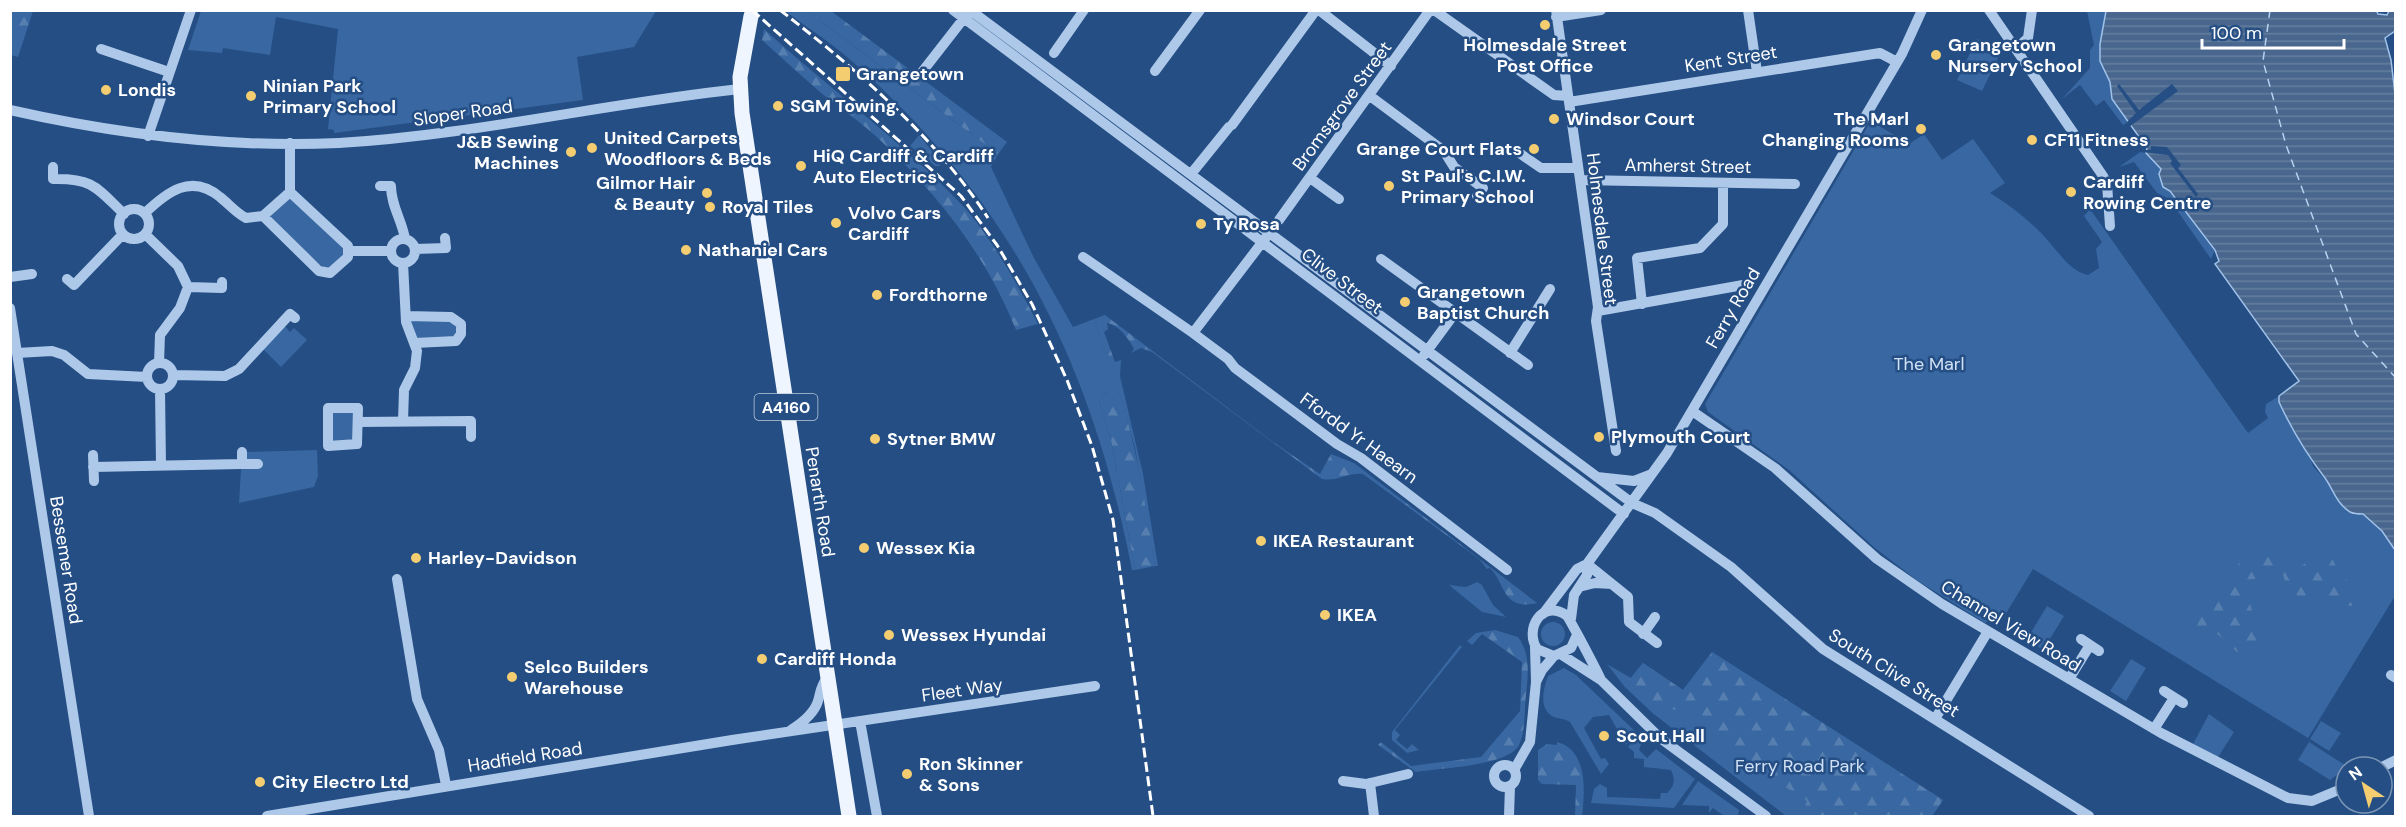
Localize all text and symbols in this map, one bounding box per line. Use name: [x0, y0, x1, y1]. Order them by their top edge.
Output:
scale bar: [2202, 12, 2344, 50]
marker: Holmesdale Street Post Office: [1538, 18, 1552, 32]
text: 100 m: [2211, 21, 2262, 45]
place label: Holmesdale Street Post Office: [1463, 33, 1627, 78]
place label: Grangetown Nursery School: [1948, 33, 2082, 78]
street label: Bromsgrove Street: [1287, 36, 1397, 176]
street label: Kent Street: [1683, 40, 1779, 78]
marker: Grangetown Nursery School: [1929, 48, 1943, 62]
place label: Grangetown: [856, 62, 964, 86]
marker: Grangetown: [834, 65, 852, 83]
place label: Ninian Park Primary School: [263, 74, 396, 119]
place label: Londis: [118, 78, 176, 102]
marker: Londis: [99, 83, 113, 97]
marker: Ninian Park Primary School: [244, 89, 258, 103]
street label: Sloper Road: [412, 94, 514, 132]
place label: SGM Towing: [790, 94, 896, 118]
marker: SGM Towing: [771, 99, 785, 113]
place label: Windsor Court: [1566, 107, 1695, 131]
place label: The Marl Changing Rooms: [1762, 107, 1909, 152]
marker: Windsor Court: [1547, 112, 1561, 126]
marker: The Marl Changing Rooms: [1914, 122, 1928, 136]
place label: United Carpets Woodfloors & Beds: [604, 126, 772, 171]
place label: CF11 Fitness: [2044, 128, 2148, 152]
place label: J&B Sewing Machines: [457, 130, 559, 175]
marker: CF11 Fitness: [2025, 133, 2039, 147]
place label: Grange Court Flats: [1356, 137, 1522, 161]
marker: United Carpets Woodfloors & Beds: [585, 141, 599, 155]
marker: Grange Court Flats: [1527, 142, 1541, 156]
place label: HiQ Cardiff & Cardiff Auto Electrics: [813, 144, 994, 189]
marker: J&B Sewing Machines: [564, 145, 578, 159]
street label: Holmesdale Street: [1581, 151, 1623, 307]
street label: Amherst Street: [1624, 153, 1752, 179]
marker: HiQ Cardiff & Cardiff Auto Electrics: [794, 159, 808, 173]
place label: St Paul's C.I.W. Primary School: [1401, 164, 1534, 209]
place label: Cardiff Rowing Centre: [2083, 170, 2211, 215]
place label: Gilmor Hair & Beauty: [596, 171, 695, 216]
marker: St Paul's C.I.W. Primary School: [1382, 179, 1396, 193]
marker: Cardiff Rowing Centre: [2064, 185, 2078, 199]
marker: Gilmor Hair & Beauty: [700, 186, 714, 200]
place label: Royal Tiles: [722, 195, 814, 219]
marker: Royal Tiles: [703, 200, 717, 214]
place label: Volvo Cars Cardiff: [848, 201, 941, 246]
place label: Ty Rosa: [1213, 212, 1280, 236]
marker: Volvo Cars Cardiff: [829, 216, 843, 230]
marker: Ty Rosa: [1194, 217, 1208, 231]
place label: Nathaniel Cars: [698, 238, 828, 262]
street label: Clive Street: [1296, 242, 1388, 320]
marker: Nathaniel Cars: [679, 243, 693, 257]
street label: Ferry Road: [1700, 263, 1766, 353]
place label: Grangetown Baptist Church: [1417, 280, 1549, 325]
place label: Fordthorne: [889, 283, 988, 307]
marker: Fordthorne: [870, 288, 884, 302]
marker: Grangetown Baptist Church: [1398, 295, 1412, 309]
park label: The Marl: [1893, 352, 1965, 376]
street label: Ffordd Yr Haearn: [1295, 387, 1423, 489]
road number: A4160: [754, 394, 818, 420]
place label: Plymouth Court: [1611, 425, 1750, 449]
place label: Sytner BMW: [887, 427, 996, 451]
marker: Plymouth Court: [1592, 430, 1606, 444]
marker: Sytner BMW: [868, 432, 882, 446]
street label: Penarth Road: [799, 445, 841, 559]
street label: Bessemer Road: [44, 494, 88, 626]
place label: IKEA Restaurant: [1273, 529, 1414, 553]
marker: IKEA Restaurant: [1254, 534, 1268, 548]
place label: Wessex Kia: [876, 536, 975, 560]
marker: Wessex Kia: [857, 541, 871, 555]
place label: Harley-Davidson: [428, 546, 577, 570]
marker: Harley-Davidson: [409, 551, 423, 565]
street label: Channel View Road: [1937, 575, 2085, 677]
place label: IKEA: [1337, 603, 1377, 627]
marker: IKEA: [1318, 608, 1332, 622]
place label: Wessex Hyundai: [901, 623, 1046, 647]
street label: South Clive Street: [1824, 623, 1964, 723]
marker: Wessex Hyundai: [882, 628, 896, 642]
place label: Cardiff Honda: [774, 647, 897, 671]
marker: Cardiff Honda: [755, 652, 769, 666]
place label: Selco Builders Warehouse: [524, 655, 649, 700]
marker: Selco Builders Warehouse: [505, 670, 519, 684]
street label: Fleet Way: [920, 672, 1004, 708]
place label: Scout Hall: [1616, 724, 1705, 748]
marker: Scout Hall: [1597, 729, 1611, 743]
street label: Hadfield Road: [466, 736, 584, 778]
place label: Ron Skinner & Sons: [919, 752, 1023, 797]
park label: Ferry Road Park: [1735, 754, 1865, 778]
north arrow: [2334, 755, 2394, 815]
text: N: [2345, 761, 2366, 785]
marker: Ron Skinner & Sons: [900, 767, 914, 781]
place label: City Electro Ltd: [272, 770, 409, 794]
marker: City Electro Ltd: [253, 775, 267, 789]

